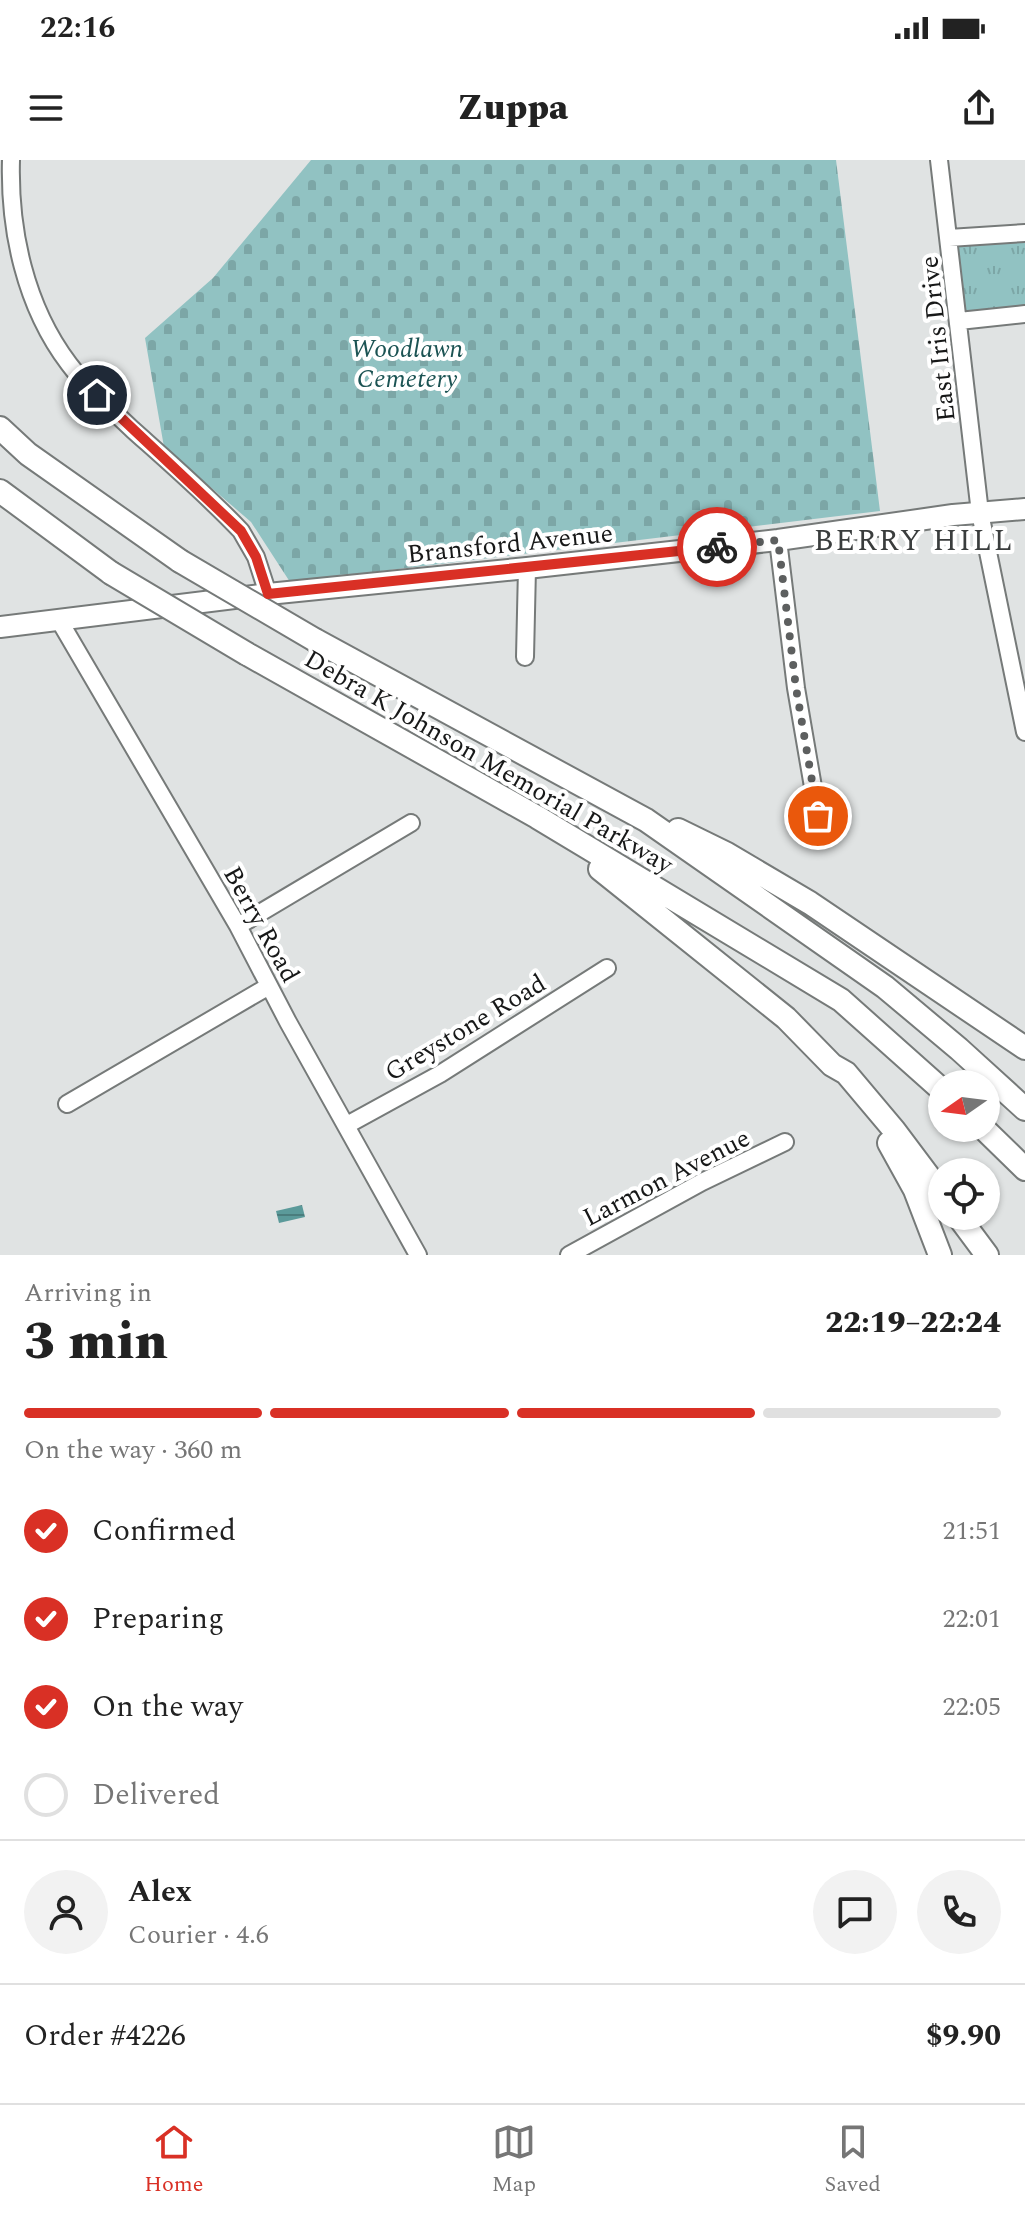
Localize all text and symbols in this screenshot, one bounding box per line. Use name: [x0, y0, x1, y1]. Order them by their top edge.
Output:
text: 22:16: [40, 5, 115, 51]
text: Zuppa: [457, 81, 568, 136]
icon: menu: [24, 86, 68, 130]
icon: share: [957, 86, 1001, 130]
street label: East Iris Drive: [909, 254, 967, 424]
park label: Woodlawn Cemetery: [351, 329, 464, 399]
pin: [63, 361, 131, 429]
icon: home: [75, 373, 119, 417]
courier: [677, 507, 757, 587]
street label: Bransford Avenue: [405, 513, 615, 575]
district label: BERRY HILL: [814, 518, 1014, 564]
icon: bike: [695, 525, 739, 569]
street label: Debra K Johnson Memorial Parkway: [296, 639, 682, 885]
pin: [784, 782, 852, 850]
icon: bag: [796, 794, 840, 838]
street label: Berry Road: [213, 859, 310, 990]
street label: Greystone Road: [377, 964, 554, 1092]
north arrow: [928, 1070, 1000, 1142]
map controls: [928, 1070, 1000, 1230]
street label: Larmon Avenue: [576, 1118, 757, 1237]
button: locate: [928, 1158, 1000, 1230]
text: Arriving in: [24, 1273, 152, 1313]
text: 22:19–22:24: [825, 1300, 1001, 1346]
text: 3 min: [24, 1303, 168, 1382]
text: On the way · 360 m: [24, 1430, 242, 1470]
text: Confirmed: [92, 1508, 236, 1554]
icon: check: [24, 1509, 68, 1553]
text: 21:51: [942, 1511, 1001, 1551]
text: Preparing: [92, 1596, 224, 1642]
icon: check: [24, 1597, 68, 1641]
text: 22:01: [942, 1599, 1001, 1639]
text: On the way: [92, 1684, 243, 1730]
icon: check: [24, 1685, 68, 1729]
text: 22:05: [942, 1687, 1001, 1727]
text: Delivered: [92, 1772, 220, 1818]
text: Alex: [128, 1869, 192, 1915]
button: person: [24, 1870, 108, 1954]
button: chat: [813, 1870, 897, 1954]
button: phone: [917, 1870, 1001, 1954]
text: Courier · 4.6: [128, 1915, 269, 1955]
text: Order #4226: [24, 2013, 186, 2059]
text: $9.90: [926, 2013, 1001, 2059]
tab: Home: [144, 2120, 203, 2201]
tab: Map: [492, 2120, 536, 2201]
tab: Saved: [824, 2120, 881, 2201]

